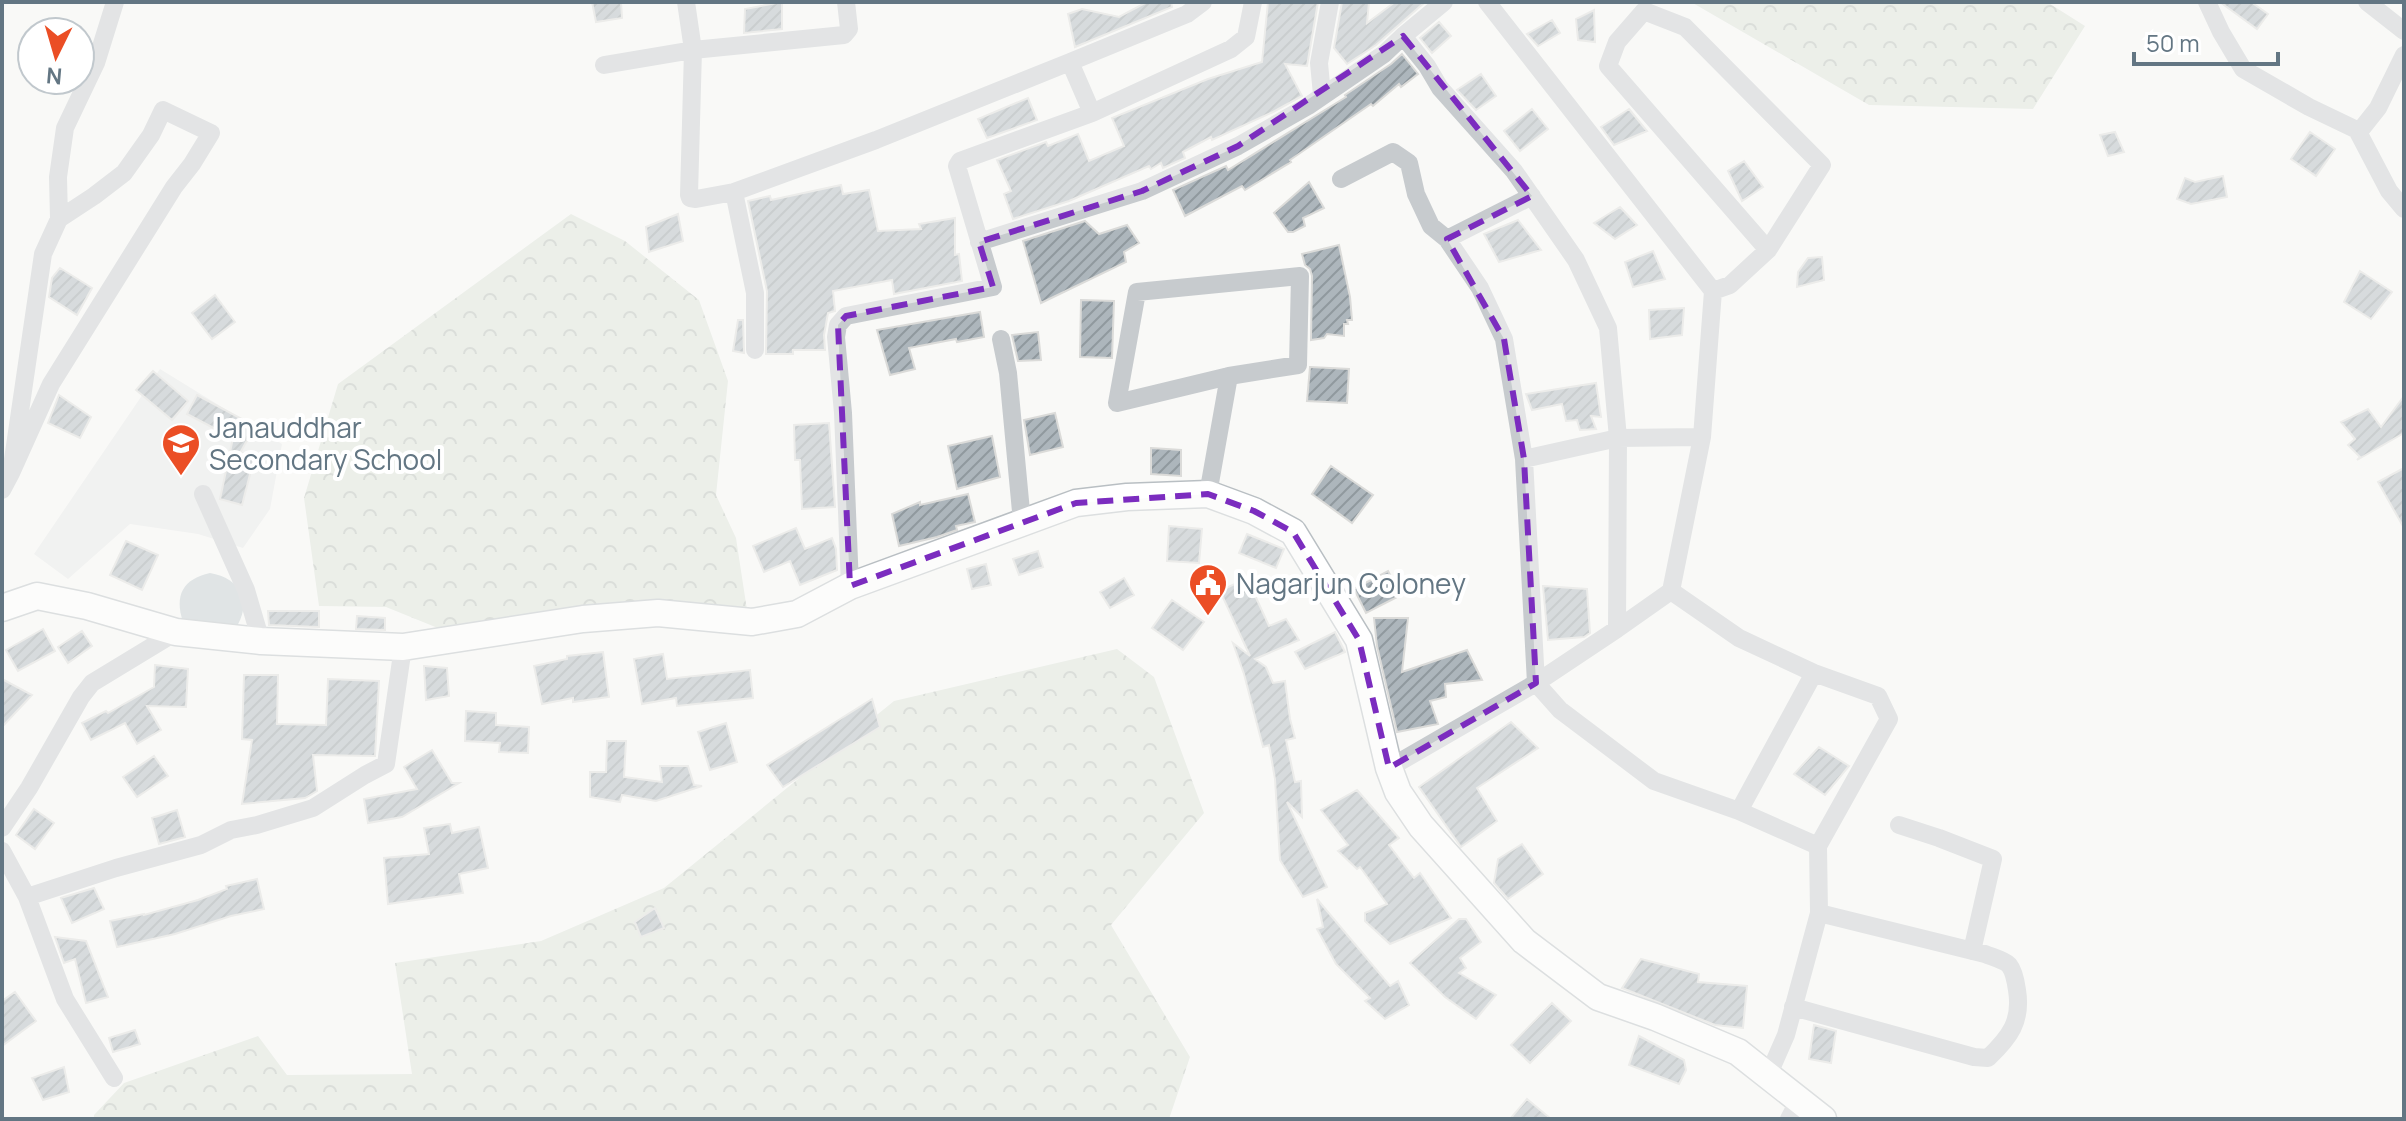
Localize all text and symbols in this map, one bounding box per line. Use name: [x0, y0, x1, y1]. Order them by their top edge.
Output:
north arrow: [16, 16, 96, 96]
scale bar: [2134, 16, 2278, 66]
text: 50 m: [2146, 26, 2200, 59]
text: N: [45, 60, 63, 92]
place label: Janauddhar Secondary School: [209, 408, 442, 478]
school or university icon: Janauddhar Secondary School: [160, 422, 202, 477]
public building icon: Nagarjun Coloney: [1187, 562, 1229, 617]
place label: Nagarjun Coloney: [1236, 564, 1466, 602]

